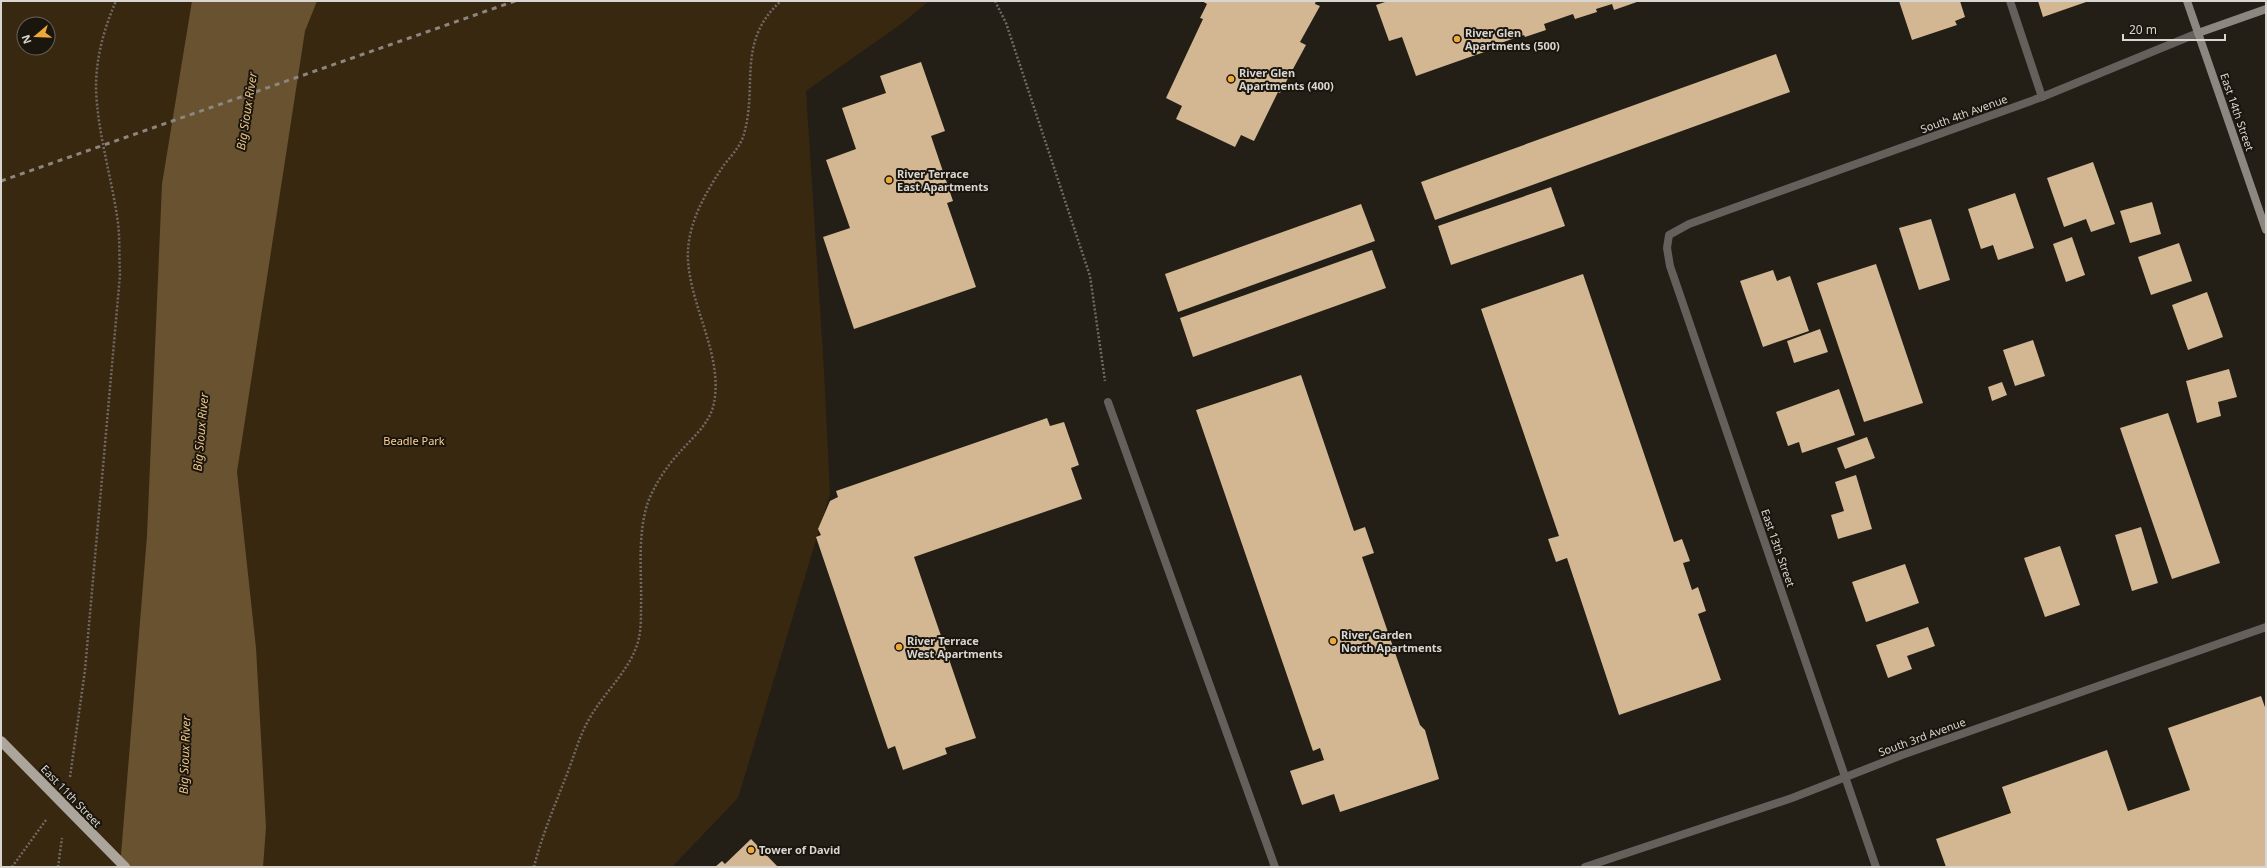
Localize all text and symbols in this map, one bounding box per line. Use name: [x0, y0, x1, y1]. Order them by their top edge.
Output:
north arrow: [16, 16, 56, 56]
scale bar: [2123, 16, 2225, 42]
text: 20 m: [2129, 21, 2157, 38]
place label: River Glen Apartments (500): [1465, 25, 1560, 53]
text: N: [18, 33, 35, 46]
marker: River Glen Apartments (500): [1452, 34, 1462, 44]
place label: River Glen Apartments (400): [1239, 65, 1334, 93]
water label: Big Sioux River: [232, 70, 261, 151]
street label: East 14th Street: [2217, 71, 2258, 153]
marker: River Glen Apartments (400): [1226, 74, 1236, 84]
street label: South 4th Avenue: [1918, 91, 2009, 136]
place label: River Terrace East Apartments: [897, 166, 989, 194]
marker: River Terrace East Apartments: [884, 175, 894, 185]
water label: Big Sioux River: [189, 391, 212, 472]
park label: Beadle Park: [383, 433, 445, 448]
street label: East 13th Street: [1758, 507, 1799, 589]
place label: River Garden North Apartments: [1341, 627, 1443, 655]
place label: River Terrace West Apartments: [907, 633, 1003, 661]
marker: River Garden North Apartments: [1328, 636, 1338, 646]
marker: River Terrace West Apartments: [894, 642, 904, 652]
water label: Big Sioux River: [175, 714, 194, 794]
street label: South 3rd Avenue: [1876, 714, 1968, 759]
street label: East 11th Street: [38, 761, 105, 830]
place label: Tower of David: [759, 842, 840, 857]
marker: Tower of David: [746, 845, 756, 855]

